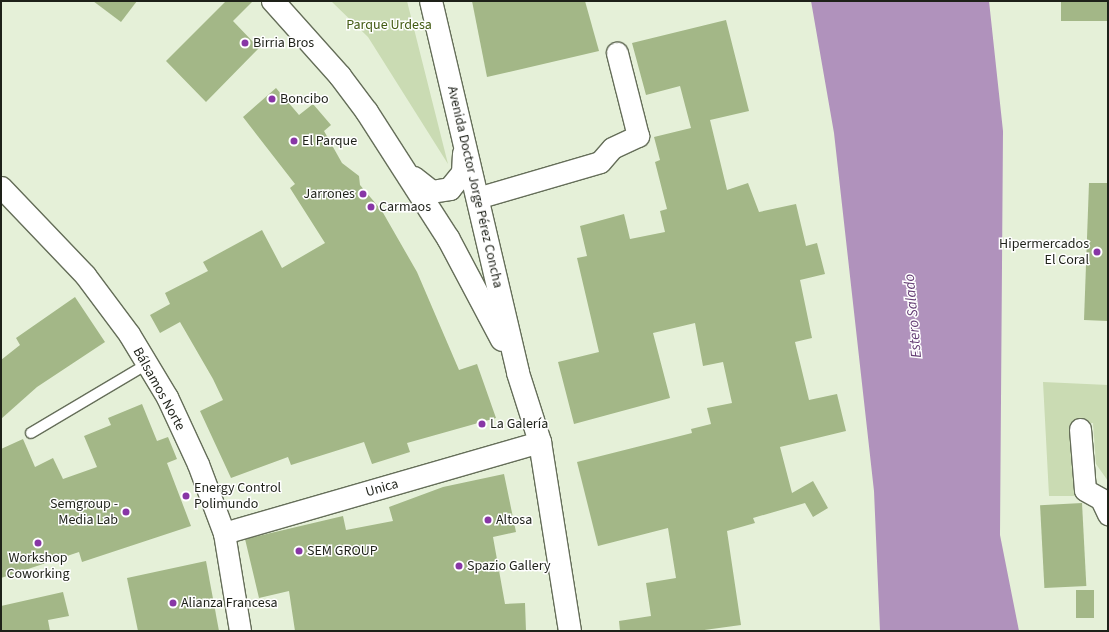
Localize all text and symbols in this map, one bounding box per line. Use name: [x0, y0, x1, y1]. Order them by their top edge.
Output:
park label: Parque Urdesa: [346, 17, 432, 33]
place label: Birria Bros: [253, 35, 314, 51]
marker: Birria Bros: [240, 38, 250, 48]
street label: Avenida Doctor Jorge Pérez Concha: [444, 84, 506, 290]
place label: Boncibo: [280, 91, 329, 107]
marker: Boncibo: [267, 94, 277, 104]
place label: El Parque: [302, 133, 357, 149]
marker: El Parque: [289, 136, 299, 146]
place label: Jarrones: [304, 186, 355, 202]
marker: Jarrones: [358, 189, 368, 199]
place label: Carmaos: [379, 199, 431, 215]
marker: Carmaos: [366, 202, 376, 212]
place label: Hipermercados El Coral: [999, 236, 1089, 268]
marker: Hipermercados El Coral: [1092, 247, 1102, 257]
water label: Estero Salado: [900, 273, 926, 359]
street label: Bálsamos Norte: [129, 344, 189, 434]
place label: La Galería: [490, 416, 548, 432]
marker: La Galería: [477, 419, 487, 429]
street label: Unica: [364, 475, 400, 501]
place label: Energy Control Polimundo: [194, 480, 281, 512]
marker: Energy Control Polimundo: [181, 491, 191, 501]
place label: Semgroup - Media Lab: [50, 496, 118, 528]
marker: Semgroup - Media Lab: [121, 507, 131, 517]
place label: Altosa: [496, 512, 532, 528]
marker: Altosa: [483, 515, 493, 525]
marker: Workshop Coworking: [33, 538, 43, 548]
place label: SEM GROUP: [307, 543, 378, 559]
marker: SEM GROUP: [294, 546, 304, 556]
place label: Workshop Coworking: [6, 550, 70, 582]
place label: Spazio Gallery: [467, 558, 550, 574]
marker: Spazio Gallery: [454, 561, 464, 571]
place label: Alianza Francesa: [181, 595, 278, 611]
marker: Alianza Francesa: [168, 598, 178, 608]

